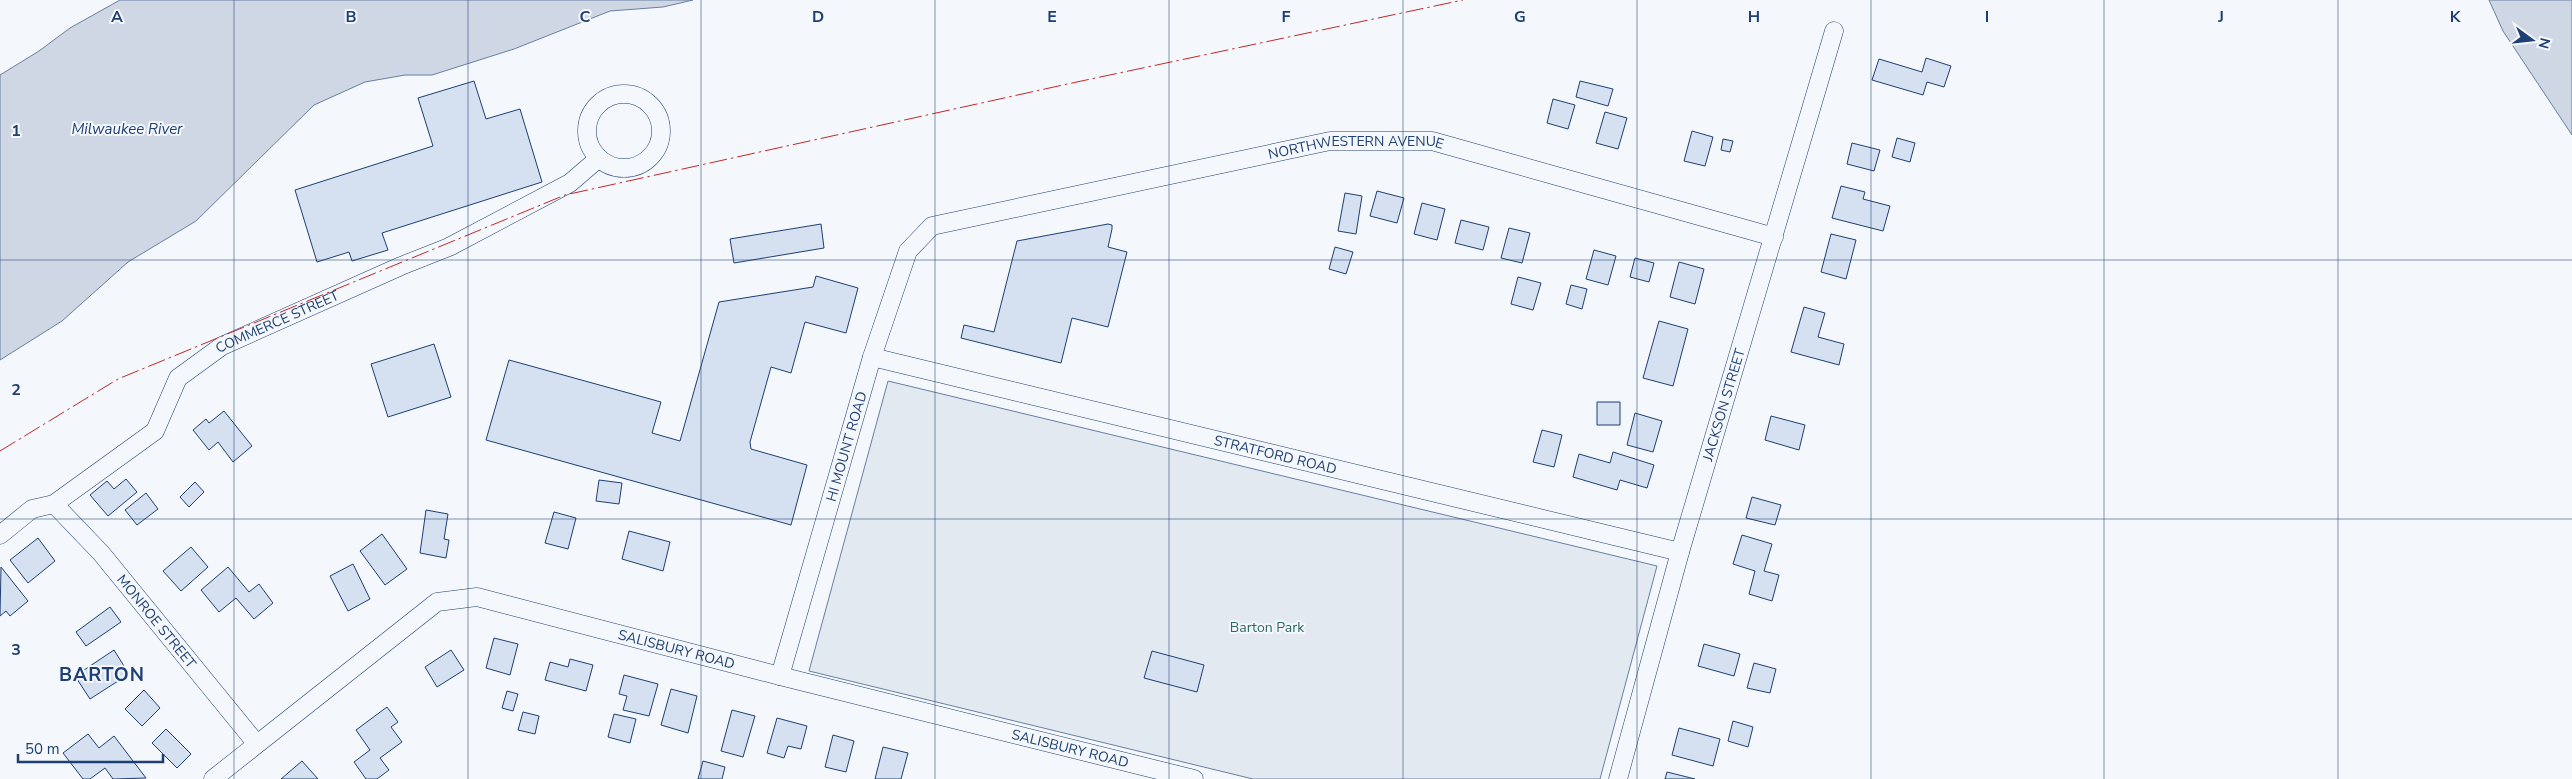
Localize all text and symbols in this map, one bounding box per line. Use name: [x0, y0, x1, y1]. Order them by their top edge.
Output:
text: A: [111, 6, 123, 28]
text: B: [345, 6, 357, 28]
text: C: [580, 6, 591, 28]
text: D: [812, 6, 824, 28]
text: E: [1047, 6, 1057, 28]
text: F: [1282, 6, 1291, 28]
text: G: [1514, 6, 1526, 28]
text: H: [1748, 6, 1760, 28]
text: I: [1985, 6, 1989, 28]
text: J: [2217, 6, 2224, 28]
text: K: [2450, 6, 2462, 28]
north arrow: [2507, 15, 2557, 65]
text: N: [2534, 36, 2555, 51]
water label: Milwaukee River: [71, 119, 183, 139]
text: 1: [11, 120, 21, 142]
street label: NORTHWESTERN AVENUE: [1266, 131, 1446, 163]
street label: COMMERCE STREET: [211, 285, 342, 357]
street label: JACKSON STREET: [1698, 345, 1749, 464]
text: 2: [11, 379, 21, 401]
street label: HI MOUNT ROAD: [821, 389, 871, 504]
street label: STRATFORD ROAD: [1212, 430, 1339, 478]
street label: MONROE STREET: [113, 570, 201, 673]
park label: Barton Park: [1230, 618, 1305, 637]
street label: SALISBURY ROAD: [616, 625, 737, 673]
text: 3: [11, 639, 21, 661]
district label: BARTON: [59, 662, 145, 688]
street label: SALISBURY ROAD: [1010, 724, 1131, 772]
scale bar: [18, 732, 162, 764]
text: 50 m: [25, 739, 60, 759]

